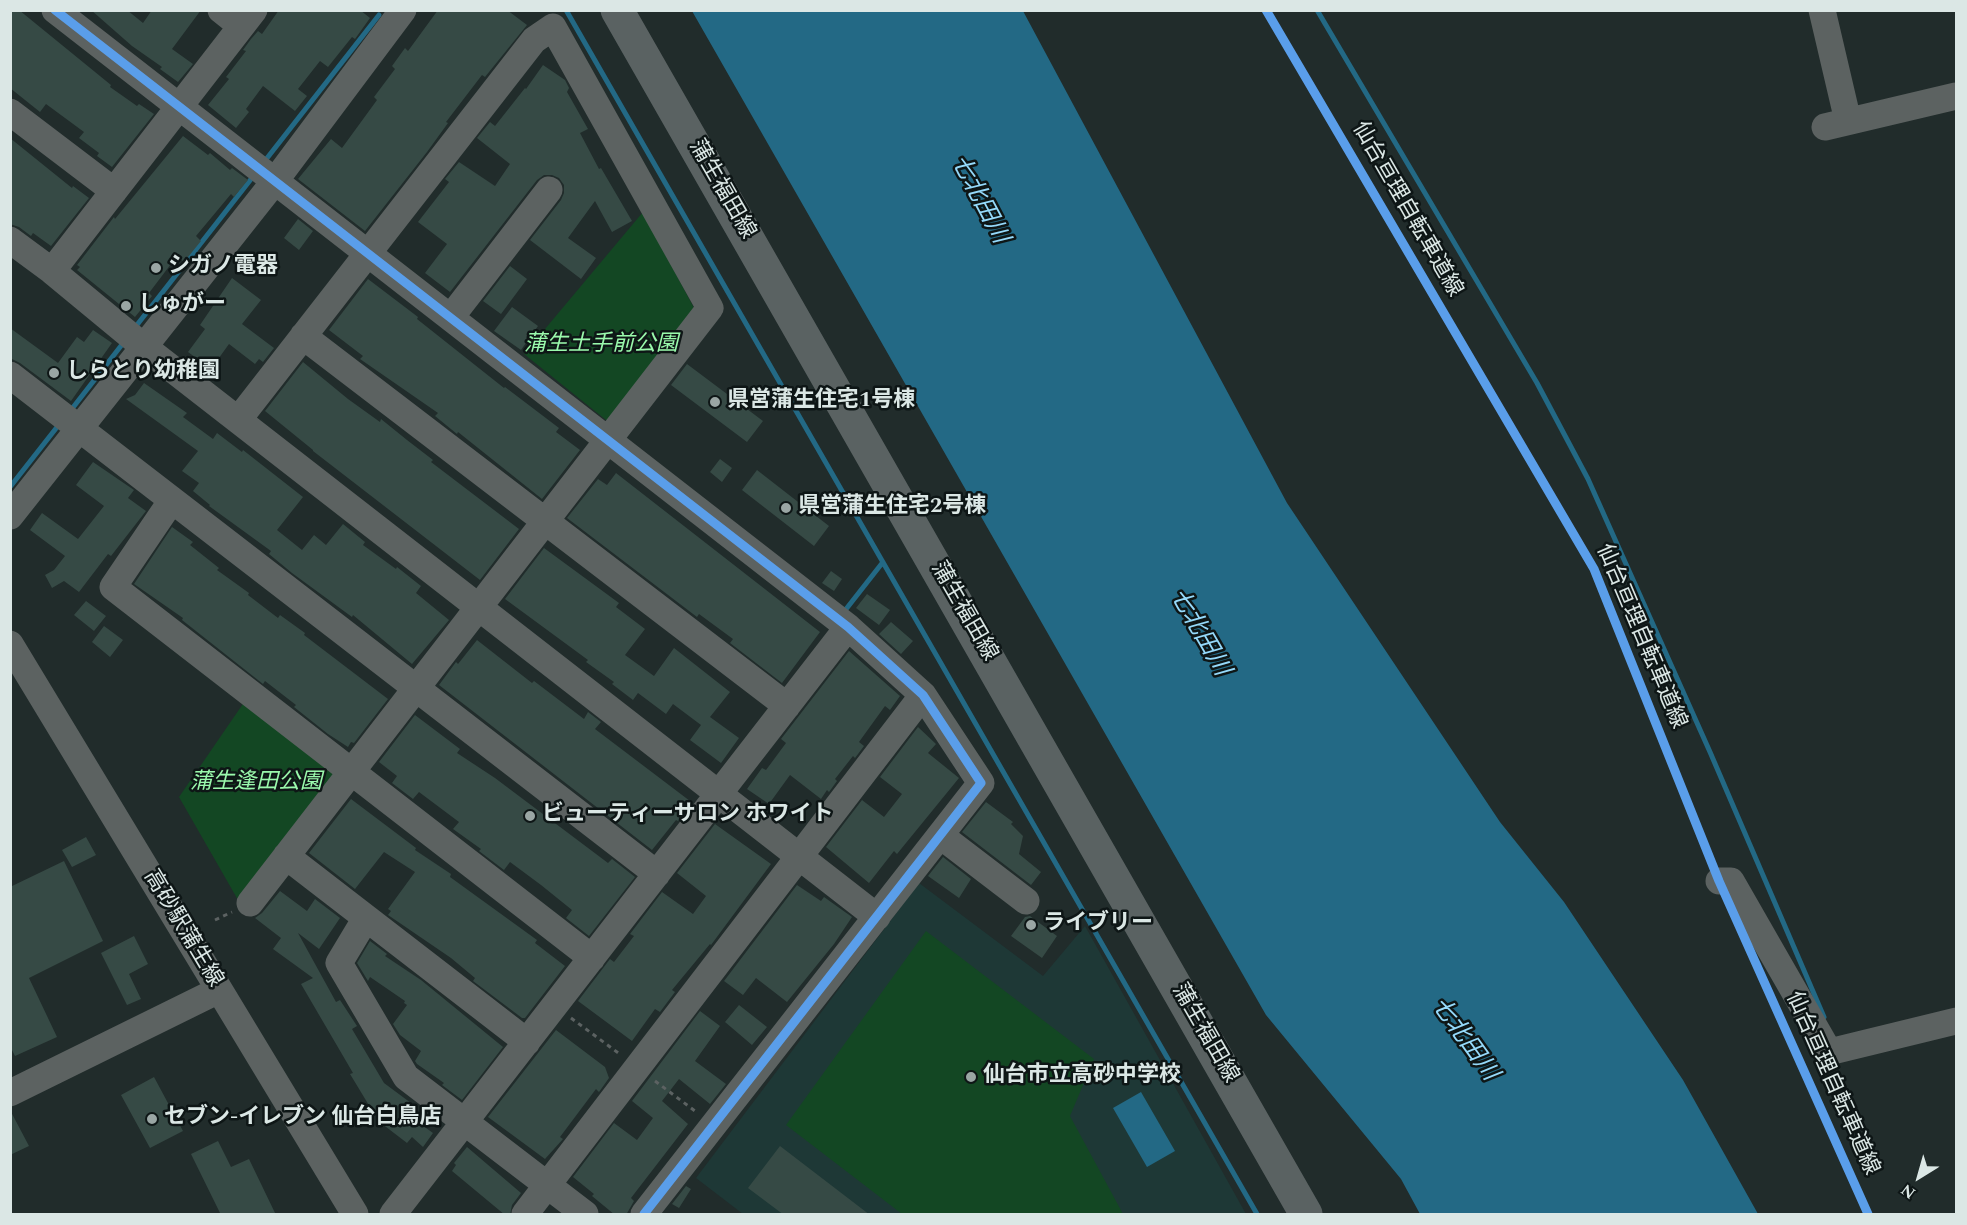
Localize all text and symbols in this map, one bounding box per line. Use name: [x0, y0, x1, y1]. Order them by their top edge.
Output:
street label: 仙台亘理自転車道線: [1345, 118, 1467, 302]
street label: 蒲生福田線: [682, 136, 760, 244]
water label: 七北田川: [943, 151, 1013, 249]
place label: シガノ電器: [168, 255, 278, 281]
marker: シガノ電器: [149, 261, 163, 275]
place label: しゅがー: [138, 293, 226, 319]
marker: しゅがー: [119, 299, 133, 313]
park label: 蒲生土手前公園: [524, 333, 678, 359]
place label: しらとり幼稚園: [66, 360, 220, 386]
marker: しらとり幼稚園: [47, 366, 61, 380]
place label: 県営蒲生住宅1号棟: [727, 389, 915, 415]
marker: 県営蒲生住宅1号棟: [708, 395, 722, 409]
place label: 県営蒲生住宅2号棟: [798, 495, 986, 521]
marker: 県営蒲生住宅2号棟: [779, 501, 793, 515]
street label: 仙台亘理自転車道線: [1589, 541, 1691, 733]
street label: 蒲生福田線: [924, 558, 1002, 666]
water label: 七北田川: [1162, 584, 1234, 682]
park label: 蒲生逢田公園: [190, 771, 322, 797]
place label: ビューティーサロン ホワイト: [542, 803, 833, 829]
marker: ビューティーサロン ホワイト: [523, 809, 537, 823]
street label: 高砂駅蒲生線: [137, 866, 227, 992]
place label: ライブリー: [1043, 912, 1153, 938]
marker: ライブリー: [1024, 918, 1038, 932]
street label: 蒲生福田線: [1165, 980, 1243, 1088]
street label: 仙台亘理自転車道線: [1779, 988, 1883, 1180]
water label: 七北田川: [1423, 993, 1503, 1087]
place label: 仙台市立高砂中学校: [983, 1064, 1181, 1090]
marker: 仙台市立高砂中学校: [964, 1070, 978, 1084]
place label: セブン-イレブン 仙台白鳥店: [164, 1106, 442, 1132]
marker: セブン-イレブン 仙台白鳥店: [145, 1112, 159, 1126]
north arrow: [1889, 1147, 1949, 1207]
text: N: [1896, 1178, 1921, 1205]

